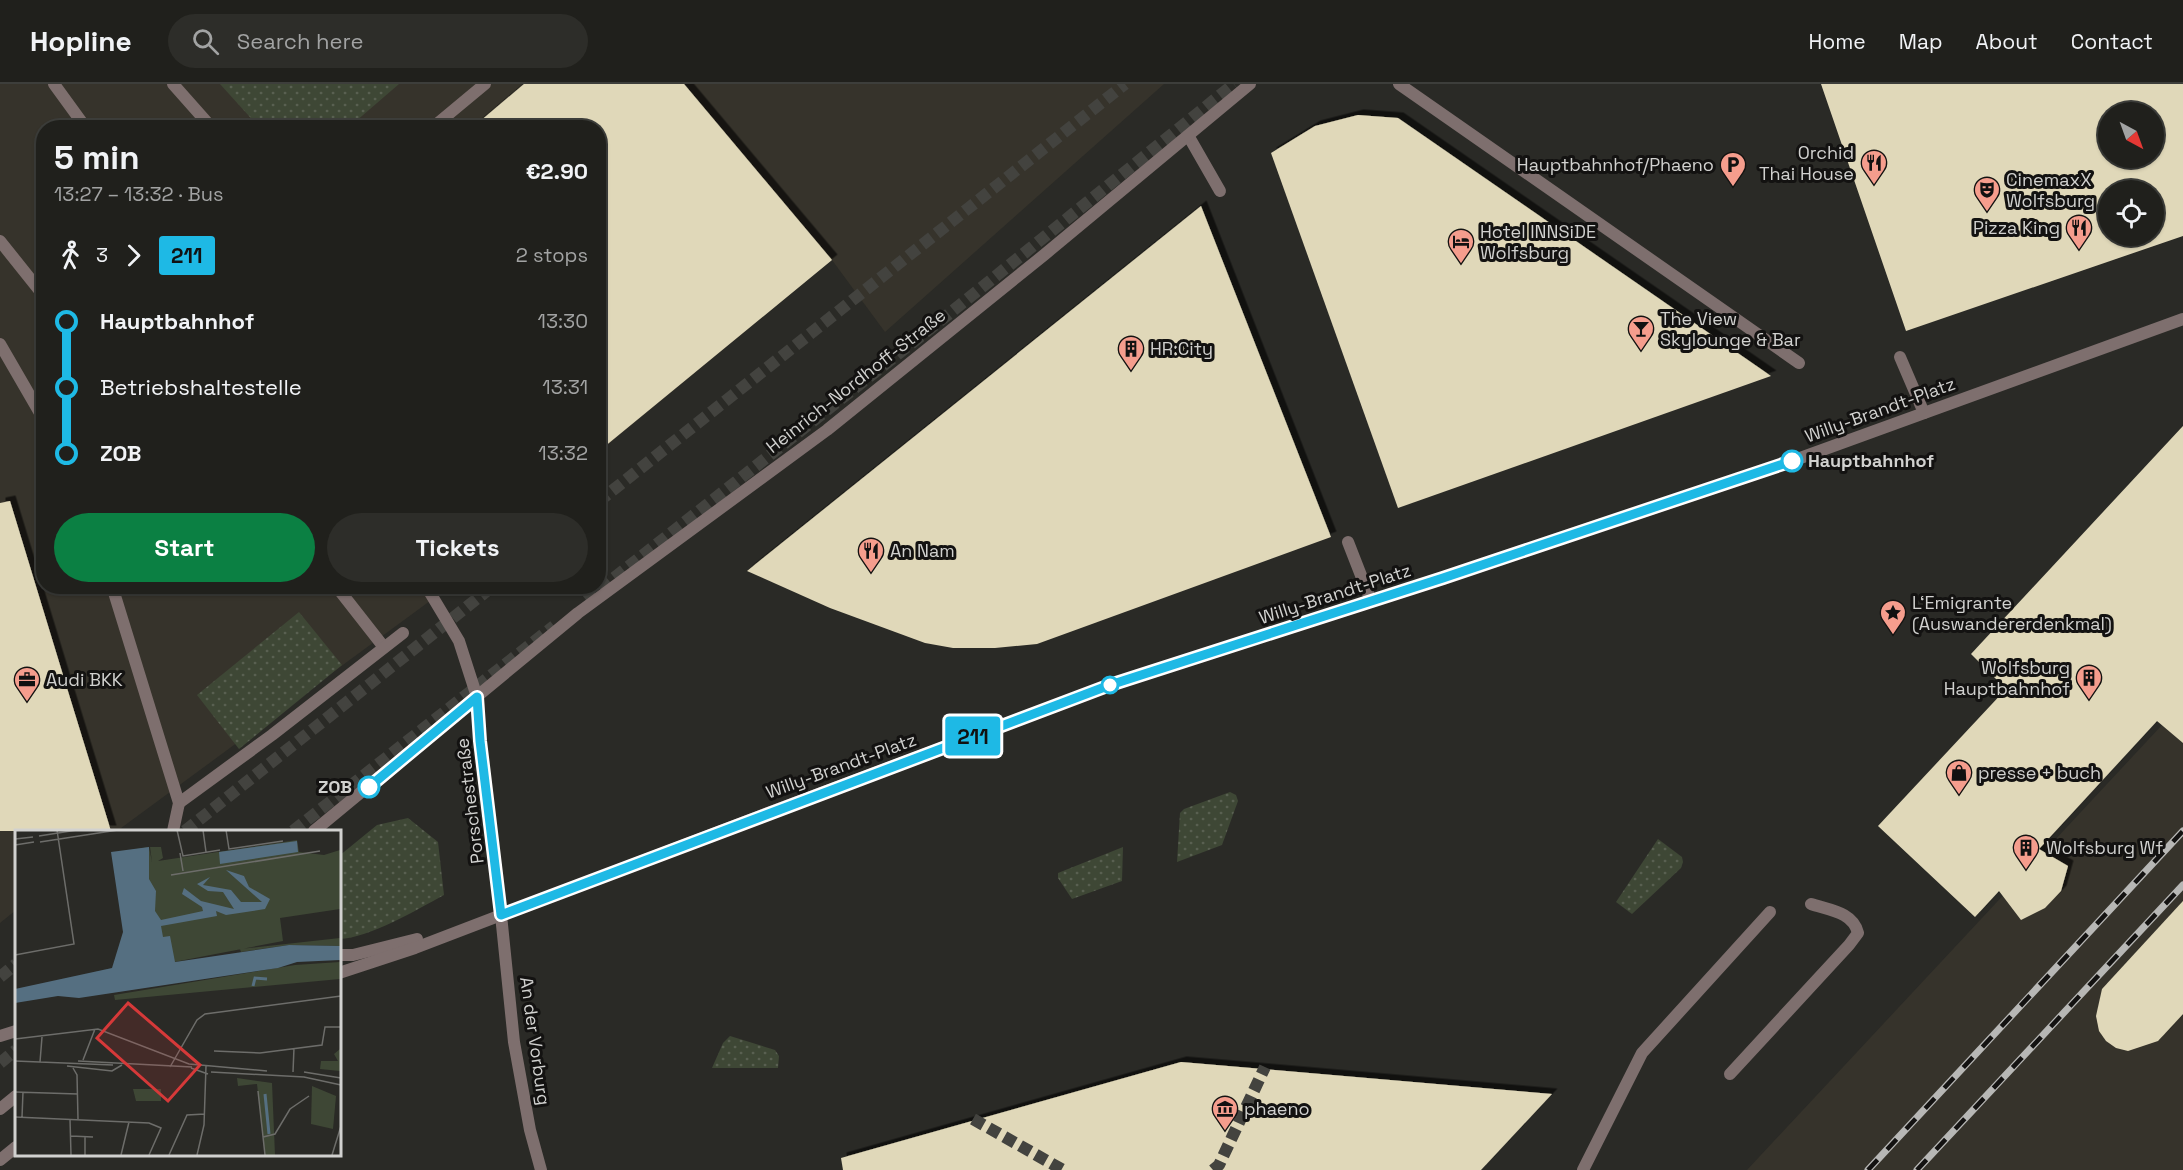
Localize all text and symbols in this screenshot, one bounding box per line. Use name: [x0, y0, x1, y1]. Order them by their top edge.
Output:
search box: [168, 14, 588, 68]
text: Hopline: [30, 23, 132, 59]
icon: search: [189, 25, 222, 58]
text: Search here: [237, 27, 363, 55]
text: Home: [1808, 28, 1866, 55]
text: Map: [1899, 28, 1943, 55]
text: About: [1976, 28, 2038, 55]
text: Contact: [2071, 28, 2153, 55]
north arrow: [2098, 102, 2164, 168]
map controls: [2098, 102, 2164, 246]
text: 5 min: [54, 137, 139, 179]
place label: Orchid Thai House: [1759, 141, 1854, 185]
restaurant icon: Orchid Thai House: [1859, 148, 1889, 186]
parking icon: Hauptbahnhof/Phaeno: [1718, 150, 1748, 188]
place label: Hauptbahnhof/Phaeno: [1517, 153, 1714, 176]
text: €2.90: [526, 157, 588, 185]
place label: CinemaxX Wolfsburg: [2006, 168, 2095, 212]
theatre icon: CinemaxX Wolfsburg: [1972, 175, 2002, 213]
button: locate: [2098, 180, 2164, 246]
text: 13:27 – 13:32 · Bus: [54, 181, 224, 207]
restaurant icon: Pizza King: [2064, 213, 2094, 251]
place label: Pizza King: [1973, 216, 2060, 239]
place label: Hotel INNSiDE Wolfsburg: [1480, 220, 1596, 264]
hotel icon: Hotel INNSiDE Wolfsburg: [1446, 227, 1476, 265]
icon: walk: [54, 239, 87, 272]
icon: forward: [117, 239, 150, 272]
text: 3: [96, 242, 108, 268]
text: 211: [171, 242, 203, 269]
text: 2 stops: [516, 242, 588, 268]
street label: Heinrich-Nordhoff-Straße: [761, 303, 950, 458]
text: Hauptbahnhof: [100, 307, 254, 335]
place label: The View Skylounge & Bar: [1660, 307, 1801, 351]
text: 13:30: [538, 308, 588, 334]
bar icon: The View Skylounge & Bar: [1626, 314, 1656, 352]
building icon: HR:City: [1116, 334, 1146, 372]
place label: HR:City: [1150, 337, 1213, 360]
street label: Willy-Brandt-Platz: [1801, 372, 1958, 447]
text: Betriebshaltestelle: [100, 373, 302, 401]
text: 13:31: [542, 374, 588, 400]
text: ZOB: [100, 439, 141, 467]
text: 13:32: [538, 440, 588, 466]
place label: Hauptbahnhof: [1808, 449, 1934, 472]
marker: Hauptbahnhof: [1781, 450, 1803, 472]
button: Start: [54, 513, 315, 582]
button: Tickets: [327, 513, 588, 582]
restaurant icon: An Nam: [856, 536, 886, 574]
place label: An Nam: [890, 539, 955, 562]
street label: Willy-Brandt-Platz: [1256, 558, 1414, 629]
place label: L‘Emigrante (Auswandererdenkmal): [1912, 591, 2112, 635]
place icon: L‘Emigrante (Auswandererdenkmal): [1878, 598, 1908, 636]
place label: Wolfsburg Hauptbahnhof: [1944, 656, 2070, 700]
building icon: Wolfsburg Hauptbahnhof: [2074, 663, 2104, 701]
office icon: Audi BKK: [12, 665, 42, 703]
place label: Audi BKK: [46, 668, 123, 691]
unlabelled marker: [1101, 676, 1119, 694]
line badge: 211: [938, 716, 1008, 756]
text: 211: [957, 723, 989, 750]
street label: Willy-Brandt-Platz: [762, 728, 919, 803]
street label: Porschestraße: [450, 737, 489, 865]
shop icon: presse + buch: [1944, 758, 1974, 796]
place label: presse + buch: [1978, 761, 2101, 784]
place label: ZOB: [318, 775, 352, 798]
marker: ZOB: [358, 776, 380, 798]
inset map: [15, 830, 340, 1155]
building icon: Wolfsburg Wf: [2011, 833, 2041, 871]
place label: Wolfsburg Wf: [2046, 836, 2163, 859]
street label: An der Vorburg: [515, 975, 556, 1107]
museum icon: phaeno: [1210, 1094, 1240, 1132]
place label: phaeno: [1244, 1097, 1310, 1120]

